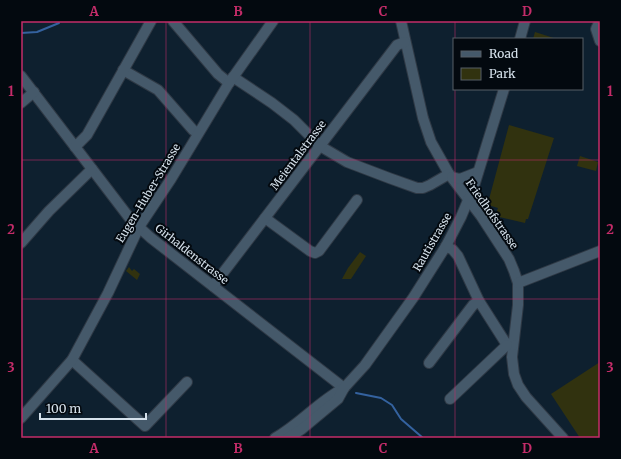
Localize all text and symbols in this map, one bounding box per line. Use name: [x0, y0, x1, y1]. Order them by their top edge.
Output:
text: A: [88, 3, 99, 20]
text: B: [233, 3, 243, 20]
text: C: [379, 3, 388, 20]
text: D: [522, 3, 532, 20]
legend: [453, 38, 583, 90]
text: Road: [489, 46, 518, 61]
text: Park: [489, 66, 516, 81]
text: 1: [8, 83, 14, 100]
text: 1: [607, 83, 613, 100]
street label: Meientalstrasse: [267, 117, 329, 193]
street label: Eugen-Huber-Strasse: [113, 141, 183, 245]
street label: Friedhofstrasse: [463, 176, 521, 252]
street label: Rautistrasse: [410, 210, 455, 274]
text: 2: [7, 221, 15, 238]
street label: Girhaldenstrasse: [152, 221, 232, 287]
text: 2: [606, 221, 614, 238]
text: 3: [7, 359, 15, 376]
text: 3: [606, 359, 614, 376]
scale bar: [40, 395, 146, 421]
text: 100 m: [46, 401, 81, 416]
text: A: [88, 440, 99, 457]
text: B: [233, 440, 243, 457]
text: C: [379, 440, 388, 457]
text: D: [522, 440, 532, 457]

